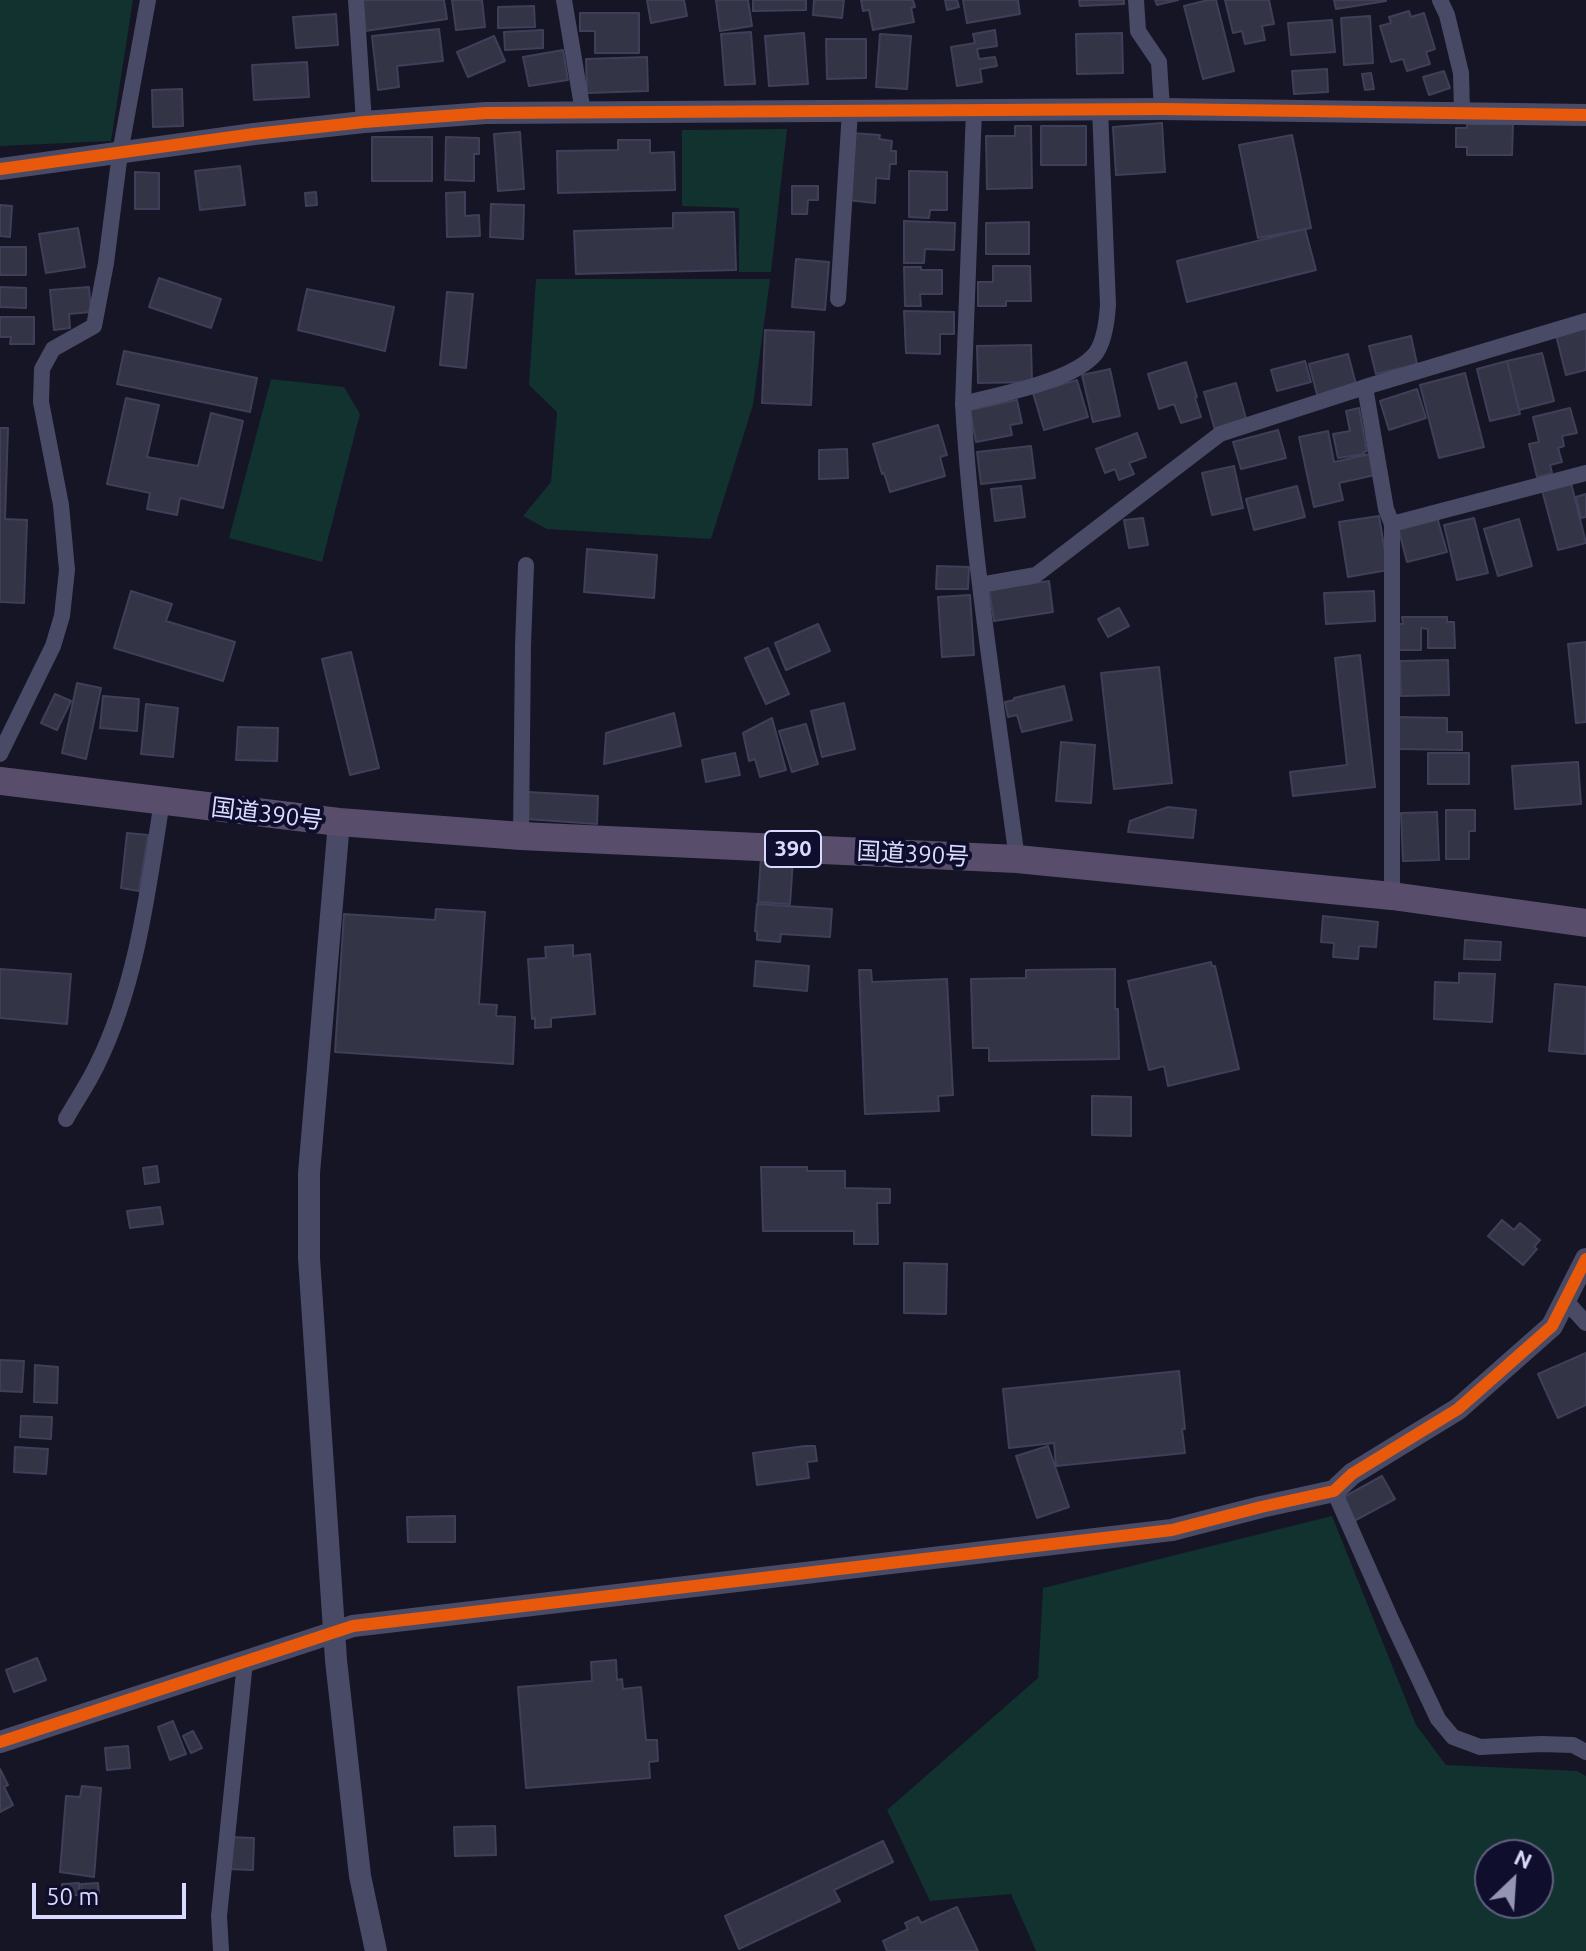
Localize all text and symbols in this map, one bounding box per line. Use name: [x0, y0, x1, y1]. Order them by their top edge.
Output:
street label: 国道390号: [209, 793, 325, 835]
road number: 390: [765, 831, 821, 867]
street label: 国道390号: [856, 837, 970, 871]
north arrow: [1474, 1839, 1554, 1919]
text: N: [1511, 1844, 1536, 1873]
scale bar: [36, 1867, 190, 1917]
text: 50 m: [46, 1883, 99, 1910]

